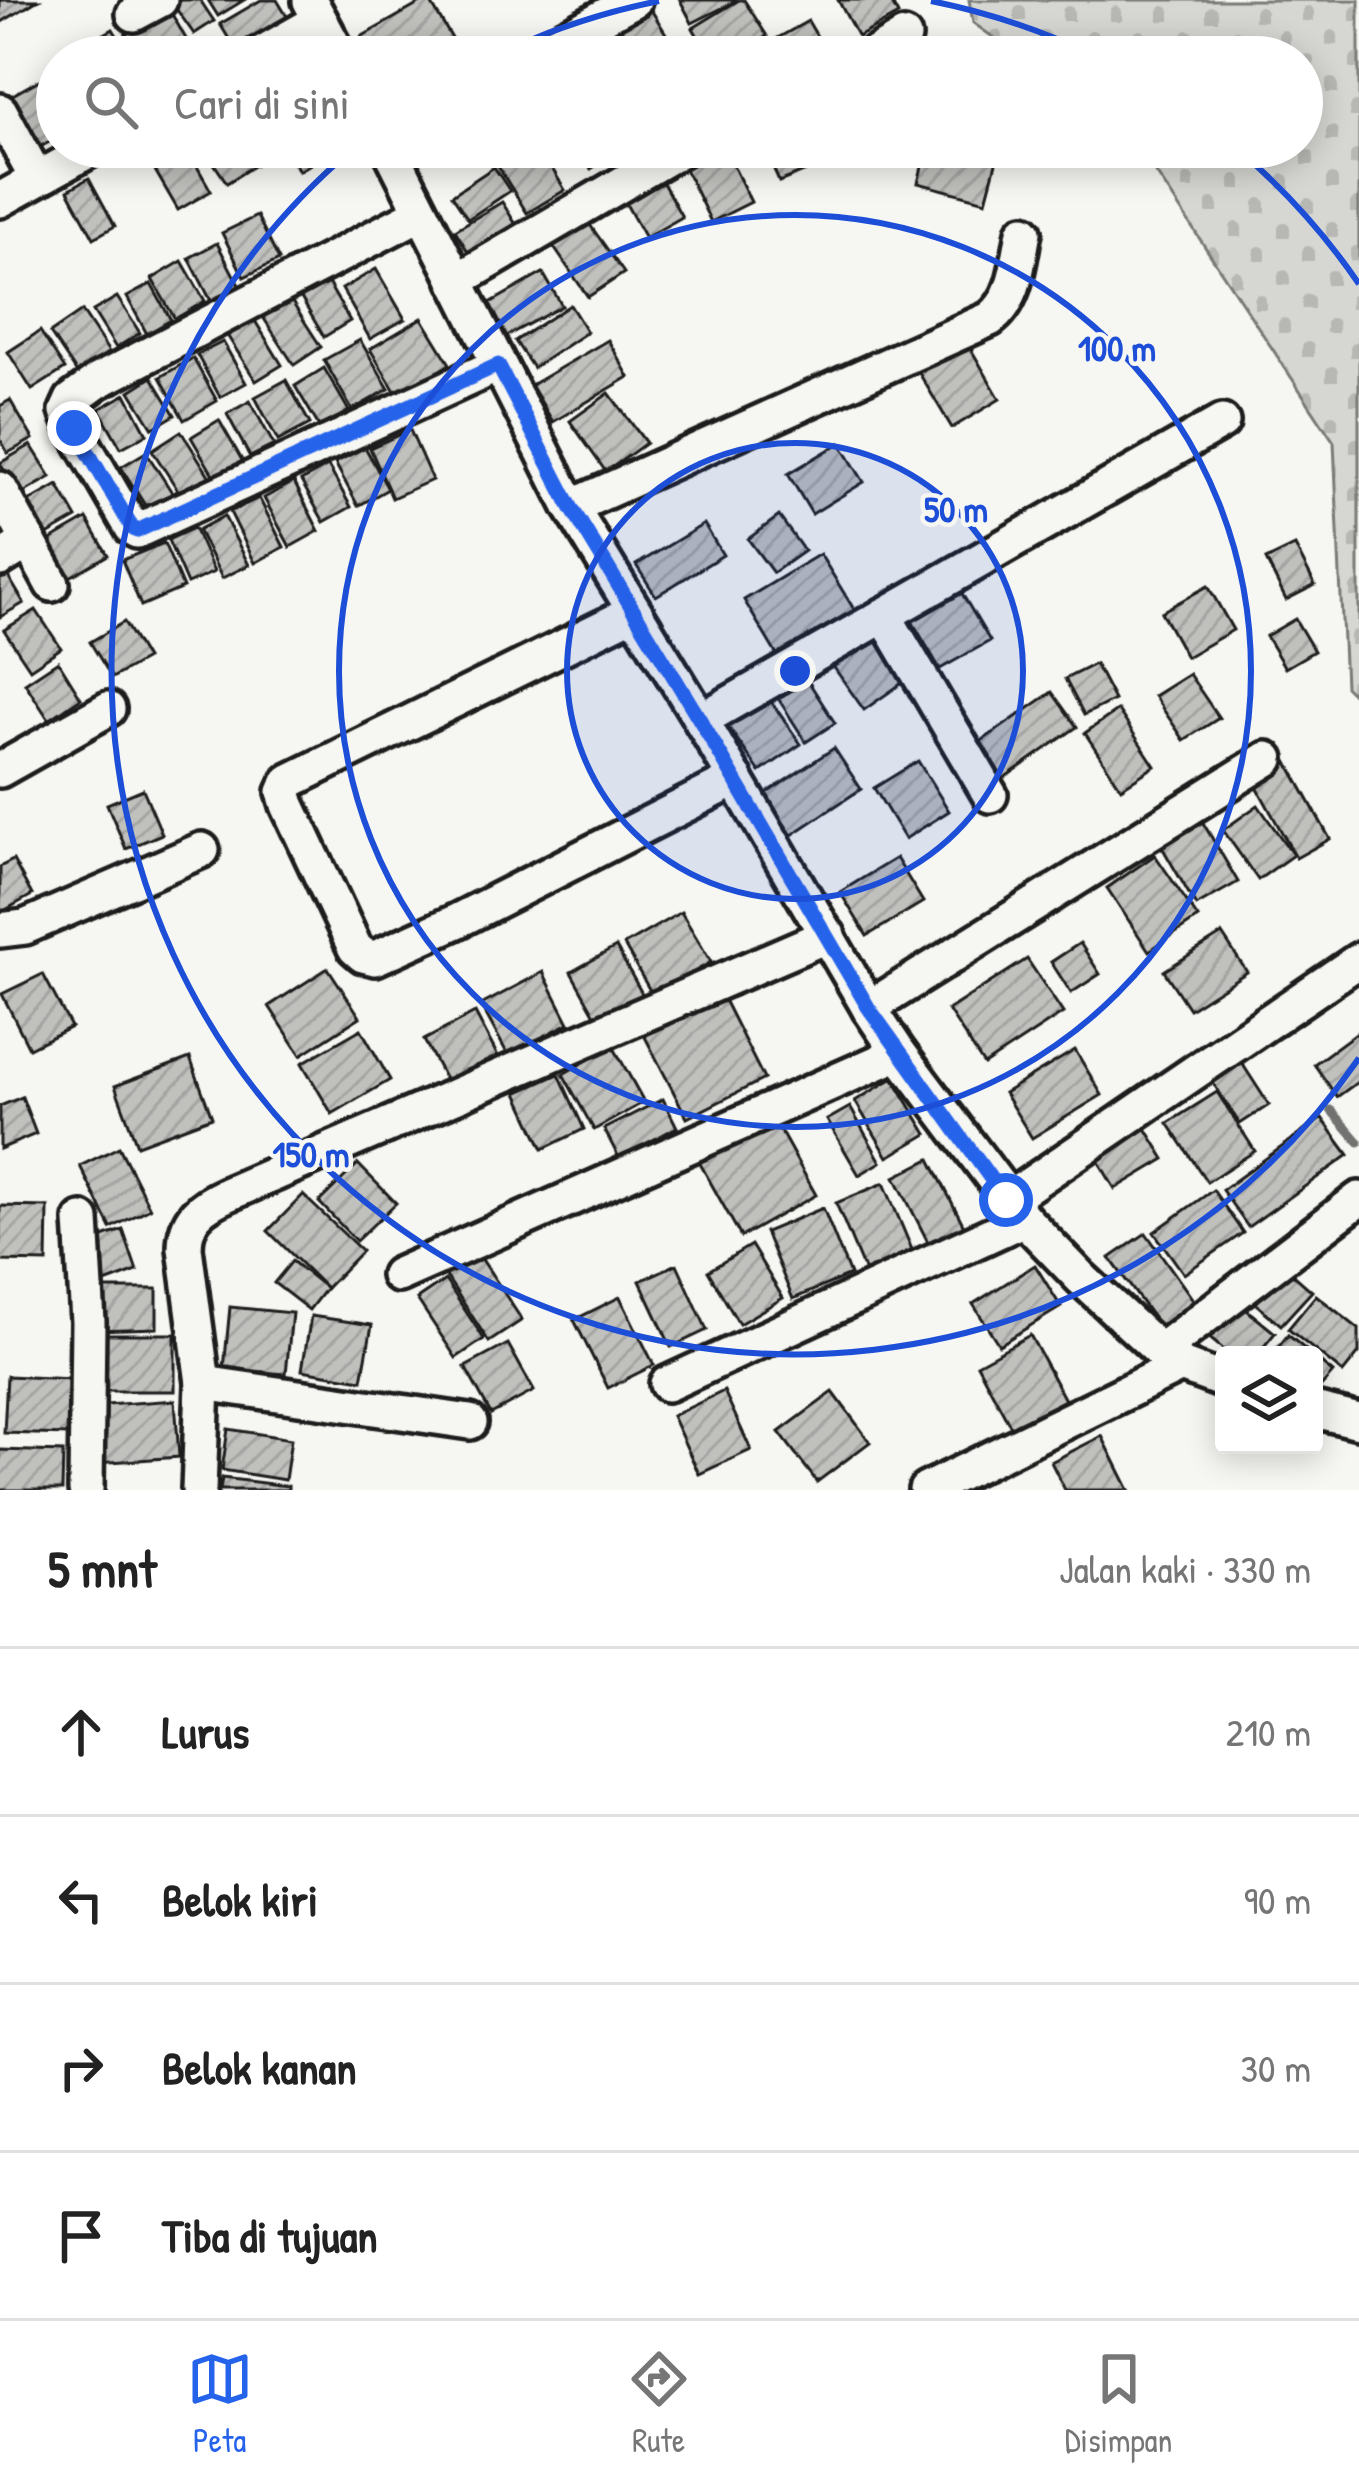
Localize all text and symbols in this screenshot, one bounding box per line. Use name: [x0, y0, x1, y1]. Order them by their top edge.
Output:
search box: [36, 36, 1323, 168]
icon: search: [78, 69, 144, 135]
text: Cari di sini: [174, 72, 350, 133]
text: 100 m: [1078, 323, 1156, 372]
route end: [47, 401, 101, 455]
text: 50 m: [924, 484, 988, 533]
centre of rings: [774, 650, 816, 692]
text: 150 m: [272, 1129, 350, 1178]
route start: [979, 1173, 1033, 1227]
map controls: [1215, 1346, 1323, 1454]
button: layers: [1215, 1346, 1323, 1454]
text: 5 mnt: [48, 1534, 157, 1603]
text: Jalan kaki · 330 m: [1059, 1542, 1311, 1595]
icon: ahead: [48, 1699, 114, 1765]
text: Lurus: [162, 1701, 249, 1762]
text: 210 m: [1226, 1705, 1311, 1758]
icon: left: [48, 1867, 114, 1933]
text: Belok kiri: [162, 1869, 318, 1930]
text: 90 m: [1244, 1873, 1311, 1926]
icon: right: [48, 2035, 114, 2101]
text: Belok kanan: [162, 2037, 357, 2098]
text: 30 m: [1241, 2041, 1311, 2094]
icon: arrive: [48, 2203, 114, 2269]
text: Tiba di tujuan: [162, 2205, 378, 2266]
tab: Peta: [187, 2346, 253, 2462]
tab: Rute: [626, 2346, 692, 2462]
tab: Disimpan: [1065, 2346, 1172, 2462]

